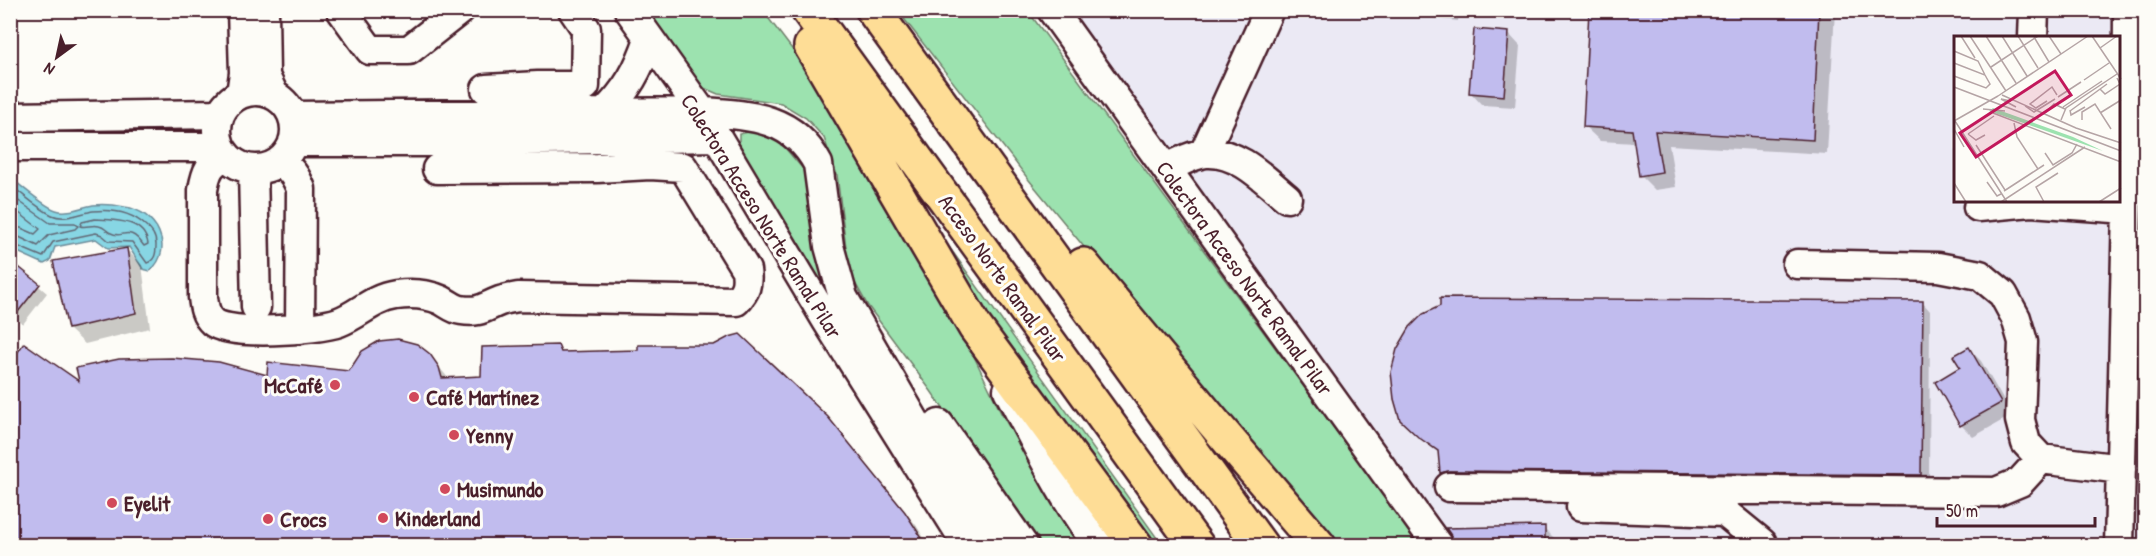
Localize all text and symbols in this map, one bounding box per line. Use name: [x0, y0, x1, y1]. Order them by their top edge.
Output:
north arrow: [27, 27, 87, 87]
inset map: [1954, 36, 2120, 202]
text: N: [39, 58, 58, 81]
street label: Colectora Acceso Norte Ramal Pilar: [674, 88, 850, 345]
street label: Colectora Acceso Norte Ramal Pilar: [1150, 154, 1341, 402]
street label: Acceso Norte Ramal Pilar: [932, 188, 1075, 369]
place label: McCafé: [264, 370, 323, 400]
marker: McCafé: [328, 378, 342, 392]
place label: Café Martínez: [426, 382, 540, 412]
marker: Café Martínez: [407, 390, 421, 404]
place label: Yenny: [466, 420, 514, 451]
marker: Yenny: [447, 428, 461, 442]
place label: Musimundo: [457, 474, 544, 504]
marker: Musimundo: [438, 482, 452, 496]
place label: Eyelit: [124, 488, 172, 519]
scale bar: [1937, 490, 2094, 528]
marker: Eyelit: [105, 496, 119, 510]
text: 50 m: [1946, 498, 1978, 523]
place label: Kinderland: [395, 503, 481, 533]
place label: Crocs: [280, 504, 327, 534]
marker: Kinderland: [376, 511, 390, 525]
marker: Crocs: [261, 512, 275, 526]

